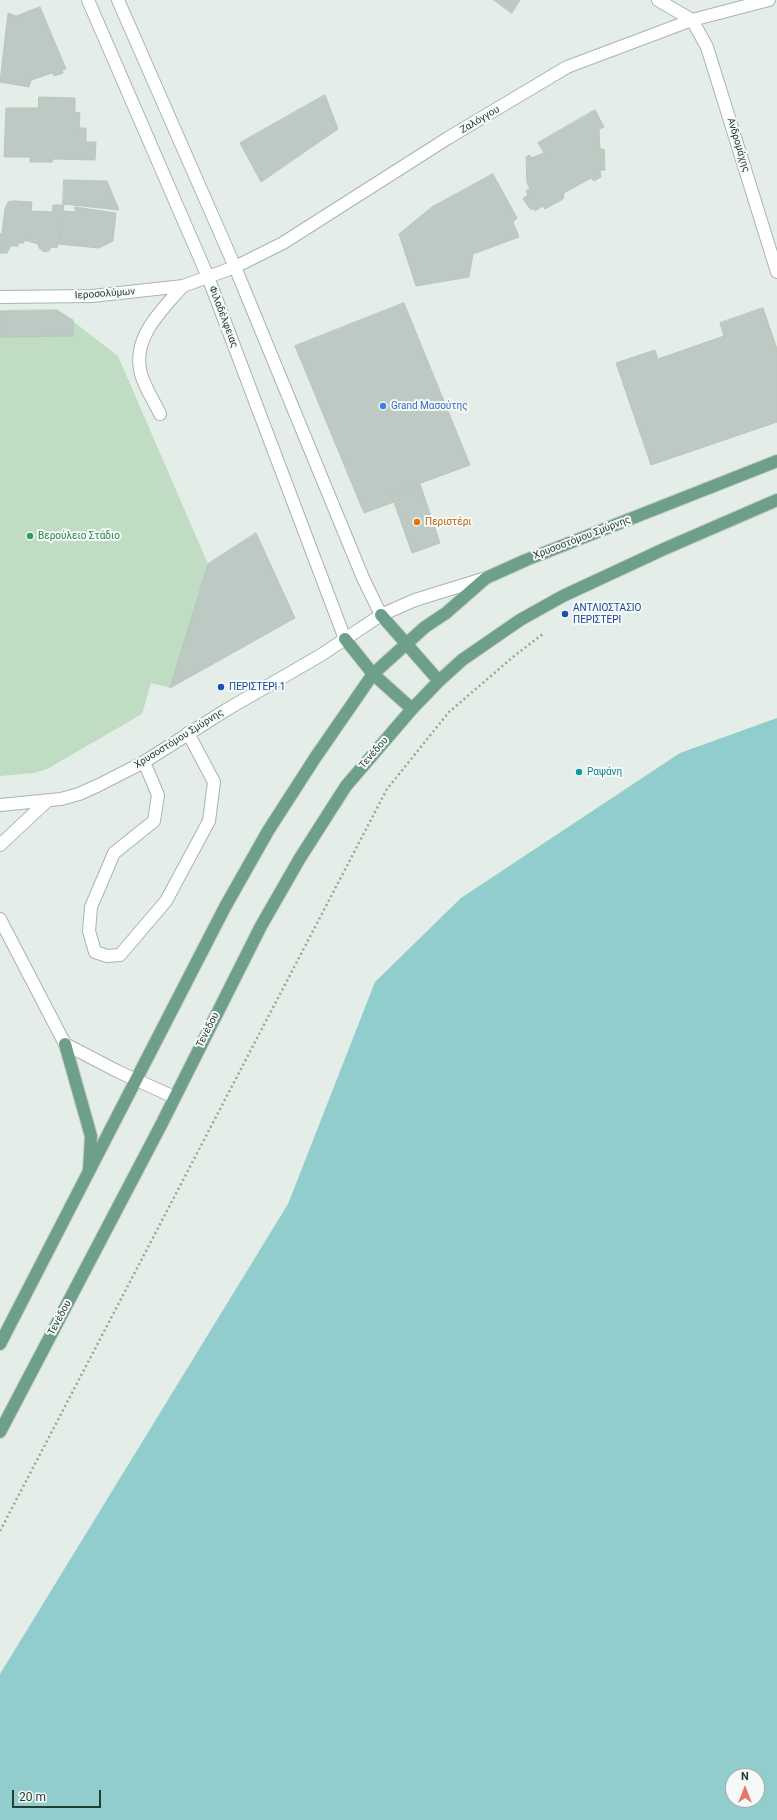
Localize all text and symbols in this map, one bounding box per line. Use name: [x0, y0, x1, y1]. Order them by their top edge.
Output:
street label: Ζαλόγγου: [458, 104, 502, 136]
street label: Ανδρομάχης: [724, 116, 752, 174]
street label: Φιλαδέλφειας: [206, 285, 240, 349]
street label: Ιεροσολύμων: [74, 286, 136, 302]
place label: Grand Μασούτης: [391, 400, 468, 412]
marker: Grand Μασούτης: [378, 401, 388, 411]
street label: Χρυσοστόμου Σμύρνης: [532, 514, 632, 562]
place label: Περιστέρι: [425, 516, 472, 528]
marker: Περιστέρι: [412, 517, 422, 527]
place label: Βερούλειο Στάδιο: [38, 530, 120, 542]
marker: Βερούλειο Στάδιο: [25, 531, 35, 541]
place label: ΑΝΤΛΙΟΣΤΑΣΙΟ ΠΕΡΙΣΤΕΡΙ: [573, 602, 641, 626]
marker: ΑΝΤΛΙΟΣΤΑΣΙΟ ΠΕΡΙΣΤΕΡΙ: [560, 609, 570, 619]
place label: ΠΕΡΙΣΤΕΡΙ 1: [229, 681, 285, 693]
marker: ΠΕΡΙΣΤΕΡΙ 1: [216, 682, 226, 692]
street label: Χρυσοστόμου Σμύρνης: [132, 707, 226, 771]
street label: Τενέδου: [357, 735, 391, 771]
place label: Ραψάνη: [587, 766, 622, 778]
marker: Ραψάνη: [574, 767, 584, 777]
street label: Τενέδου: [194, 1010, 222, 1050]
street label: Τενέδου: [46, 1298, 74, 1338]
north arrow: [725, 1768, 765, 1808]
text: N: [741, 1770, 749, 1783]
scale bar: [14, 1782, 103, 1808]
text: 20 m: [19, 1790, 46, 1804]

